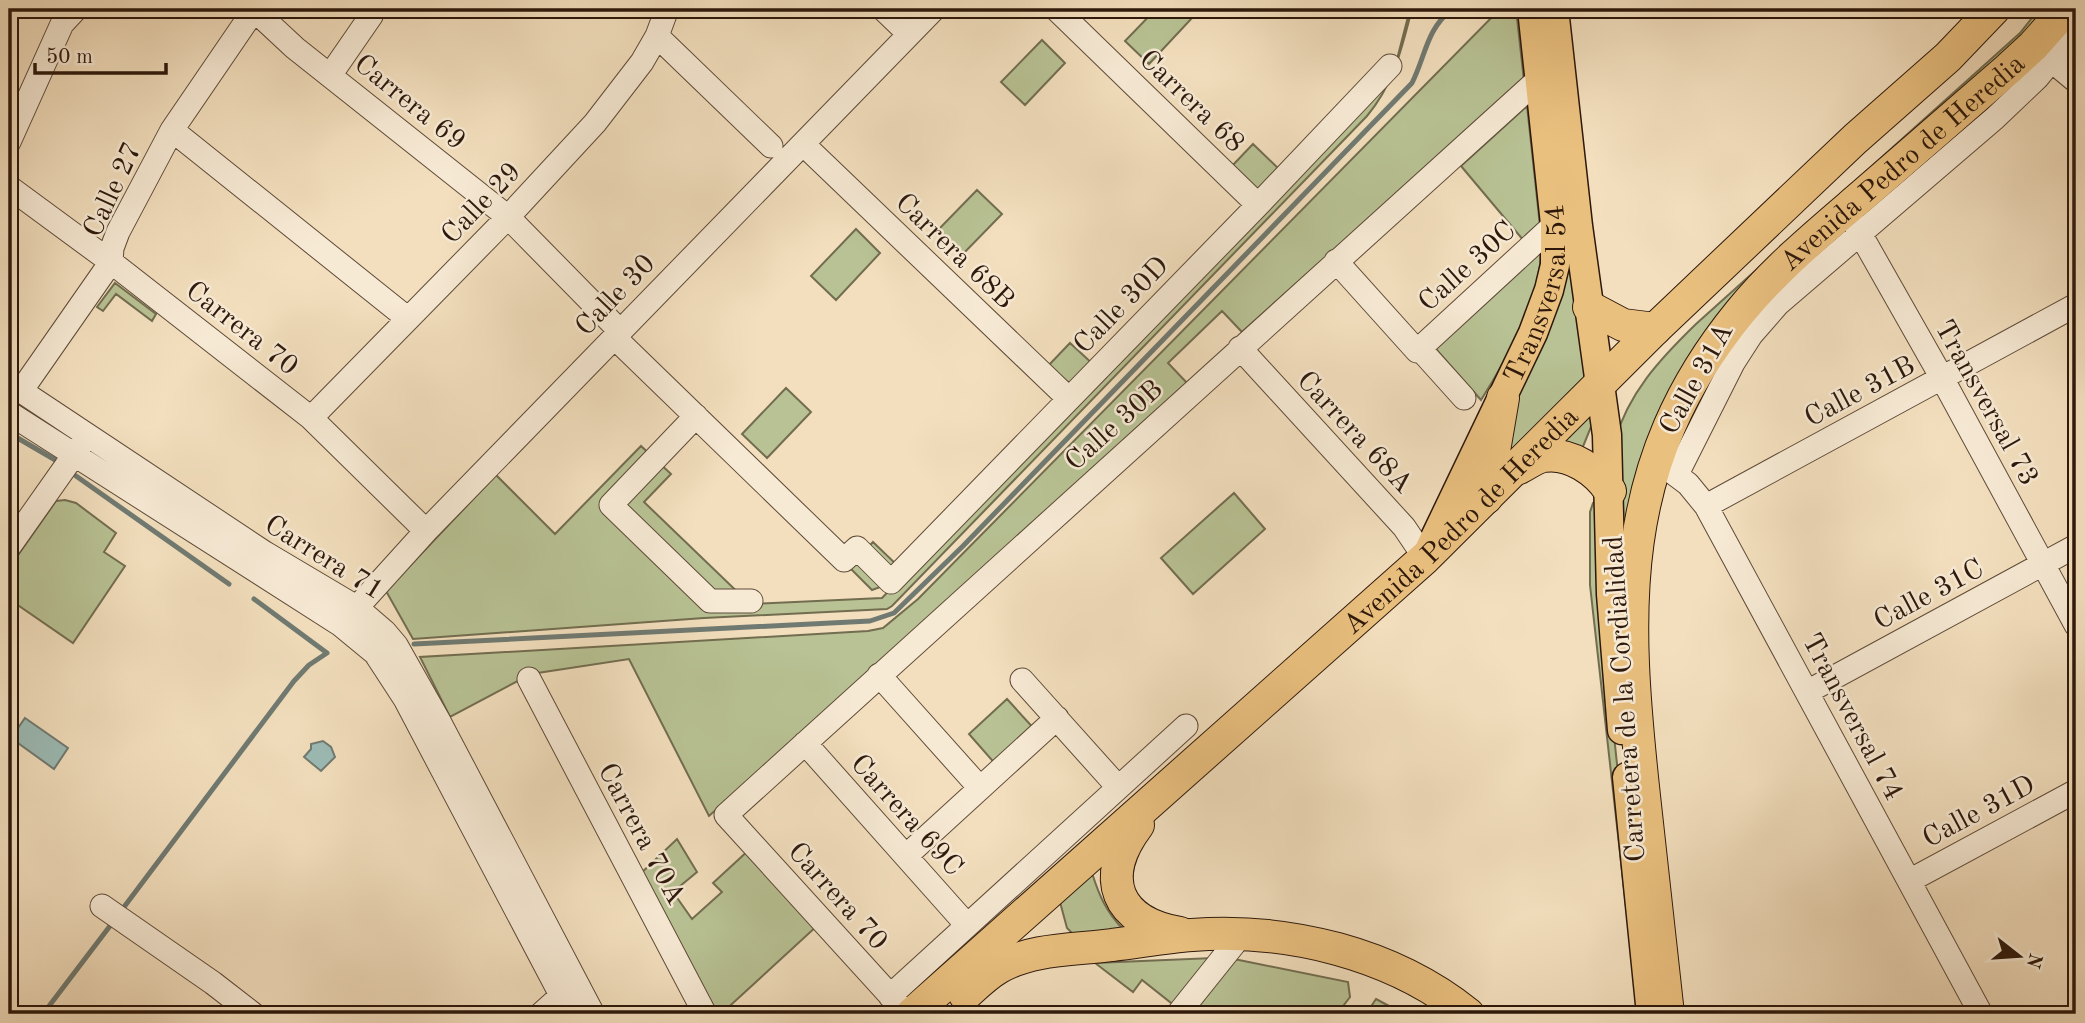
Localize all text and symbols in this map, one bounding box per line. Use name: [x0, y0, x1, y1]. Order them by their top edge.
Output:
scale bar: [35, 32, 166, 76]
street label: Carrera 68: [1133, 46, 1249, 159]
text: 50 m: [46, 47, 93, 68]
street label: Carrera 69: [348, 50, 470, 156]
street label: Avenida Pedro de Heredia: [1776, 50, 2031, 278]
street label: Calle 27: [80, 139, 148, 242]
street label: Calle 29: [437, 158, 527, 250]
street label: Carrera 68B: [889, 189, 1019, 316]
street label: Transversal 54: [1500, 203, 1572, 388]
street label: Calle 30C: [1414, 217, 1522, 318]
street label: Calle 30: [571, 250, 661, 342]
street label: Calle 30D: [1069, 252, 1175, 360]
street label: Carrera 70: [180, 277, 303, 382]
street label: Transversal 73: [1928, 316, 2042, 491]
street label: Calle 31A: [1656, 319, 1740, 440]
street label: Calle 31B: [1801, 352, 1920, 433]
street label: Carrera 68A: [1291, 367, 1417, 499]
street label: Calle 30B: [1061, 376, 1169, 477]
street label: Avenida Pedro de Heredia: [1339, 403, 1585, 641]
street label: Carrera 71: [259, 511, 388, 606]
street label: Carretera de la Cordialidad: [1601, 535, 1651, 863]
street label: Calle 31C: [1870, 555, 1989, 636]
street label: Transversal 74: [1796, 629, 1907, 805]
street label: Carrera 69C: [844, 750, 967, 882]
street label: Carrera 70A: [591, 759, 689, 910]
street label: Calle 31D: [1919, 771, 2040, 854]
street label: Carrera 70: [782, 838, 892, 956]
north arrow: [1983, 922, 2054, 992]
text: N: [2022, 951, 2044, 970]

